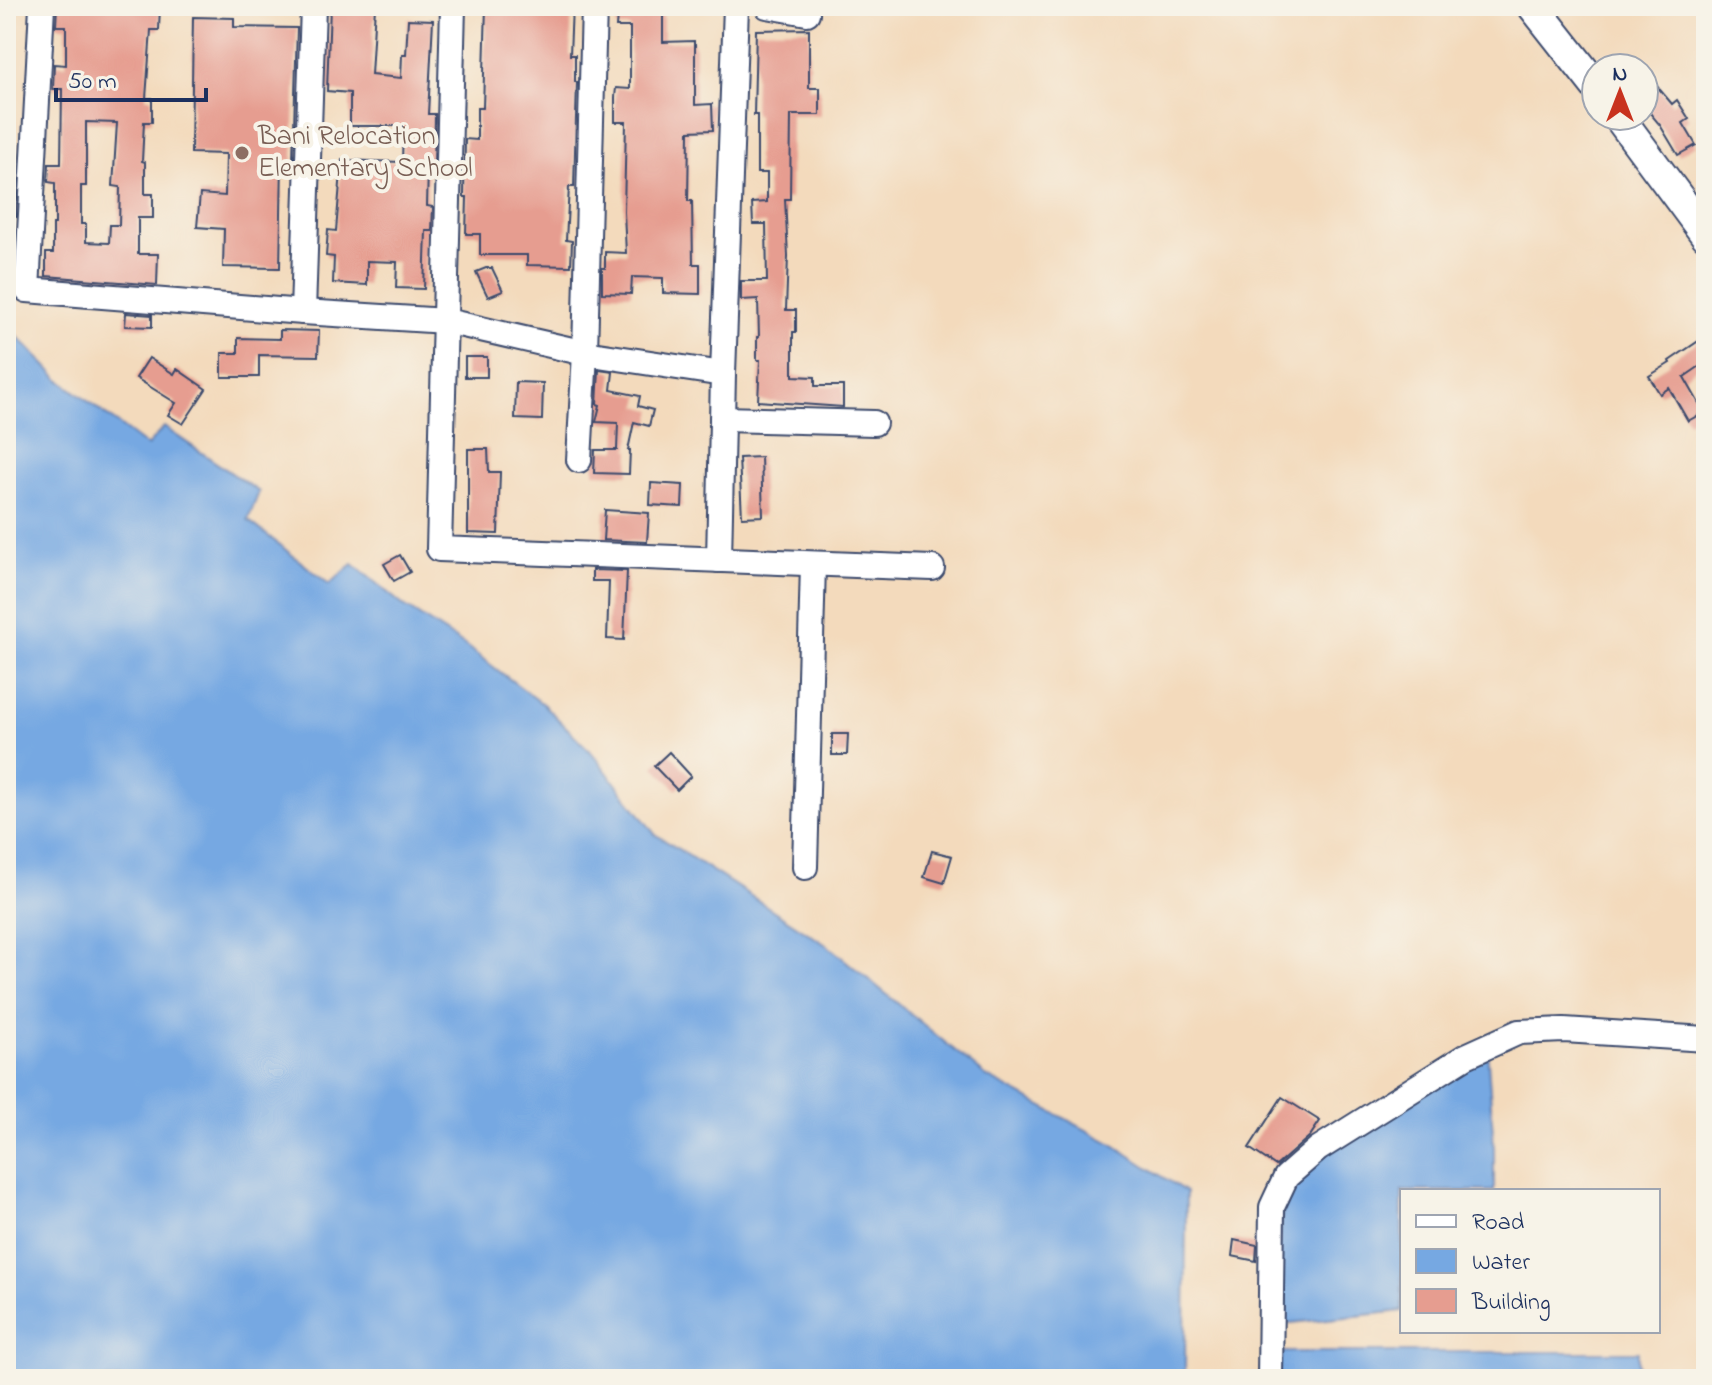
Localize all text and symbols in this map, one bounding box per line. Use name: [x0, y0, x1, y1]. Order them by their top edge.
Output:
scale bar: [56, 52, 206, 102]
north arrow: [1580, 52, 1660, 132]
text: N: [1613, 59, 1627, 91]
text: 50 m: [68, 65, 117, 100]
place label: Bani Relocation Elementary School: [257, 117, 473, 190]
marker: Bani Relocation Elementary School: [233, 144, 251, 162]
legend: [1400, 1189, 1660, 1333]
text: Road: [1472, 1206, 1525, 1241]
text: Water: [1472, 1246, 1530, 1281]
text: Building: [1471, 1286, 1551, 1321]

